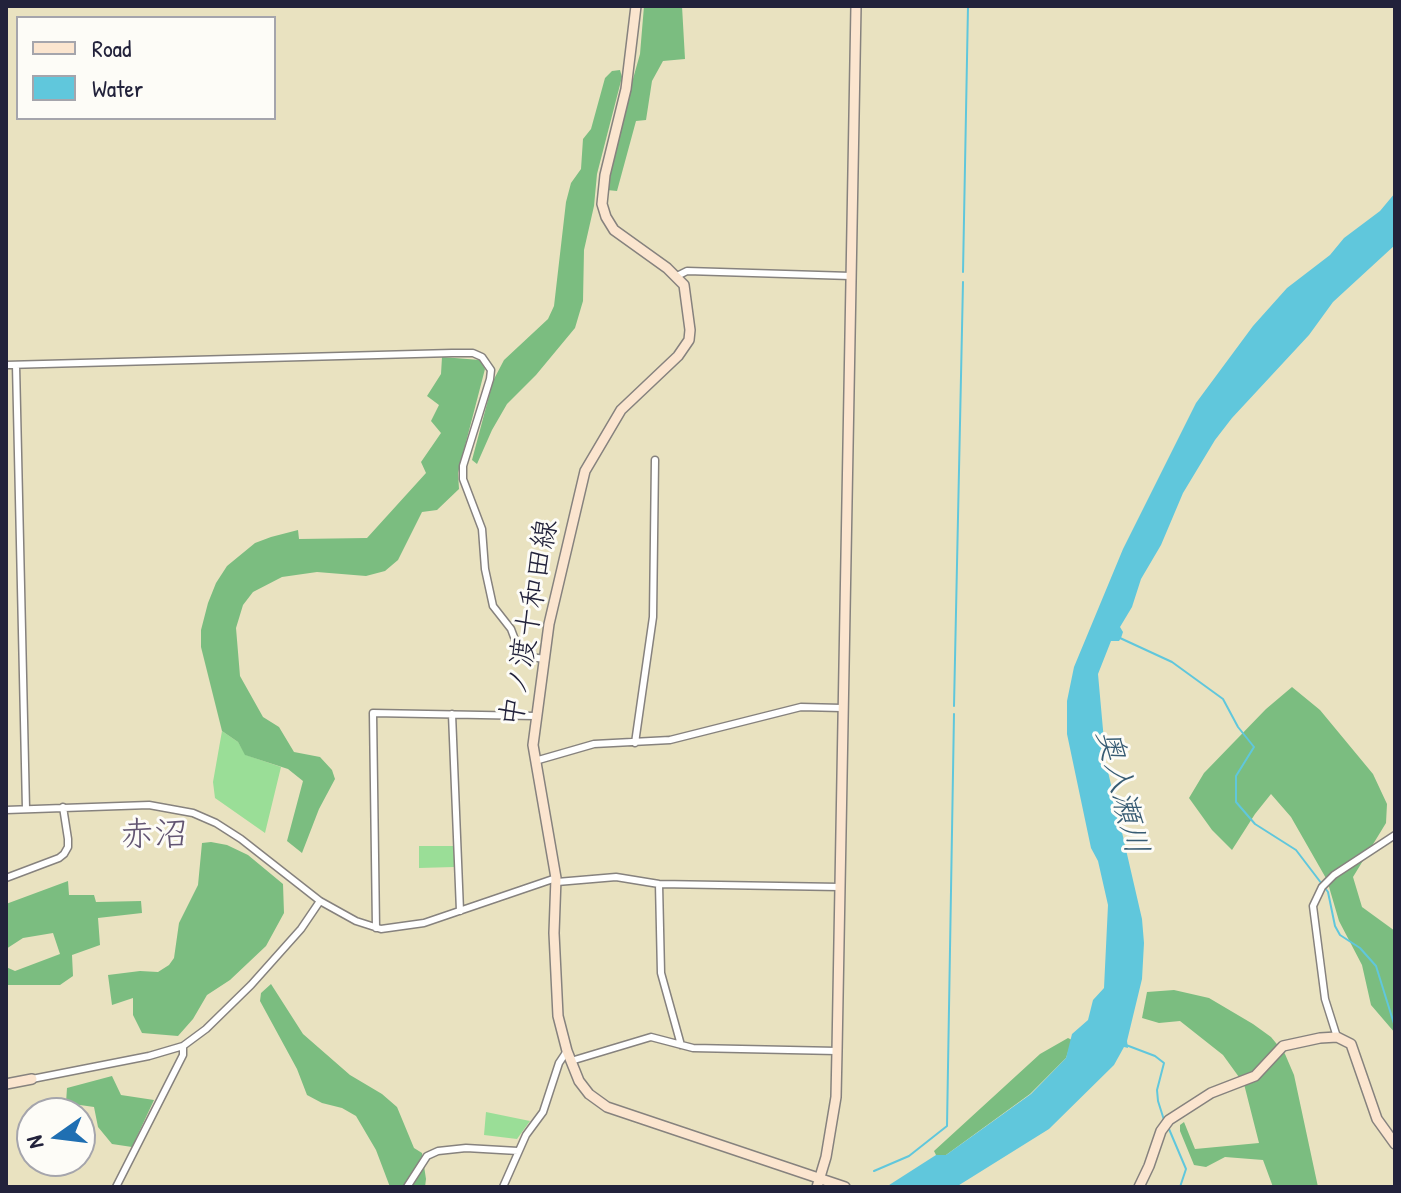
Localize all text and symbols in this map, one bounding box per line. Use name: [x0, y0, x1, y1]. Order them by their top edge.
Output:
legend: [16, 16, 276, 120]
text: Road: [92, 32, 131, 64]
text: Water: [92, 72, 143, 104]
street label: 中ノ渡十和田線: [494, 516, 566, 730]
water label: 奥入瀬川: [1087, 725, 1155, 859]
district label: 赤沼: [120, 816, 188, 856]
north arrow: [16, 1097, 96, 1177]
text: N: [19, 1133, 51, 1152]

